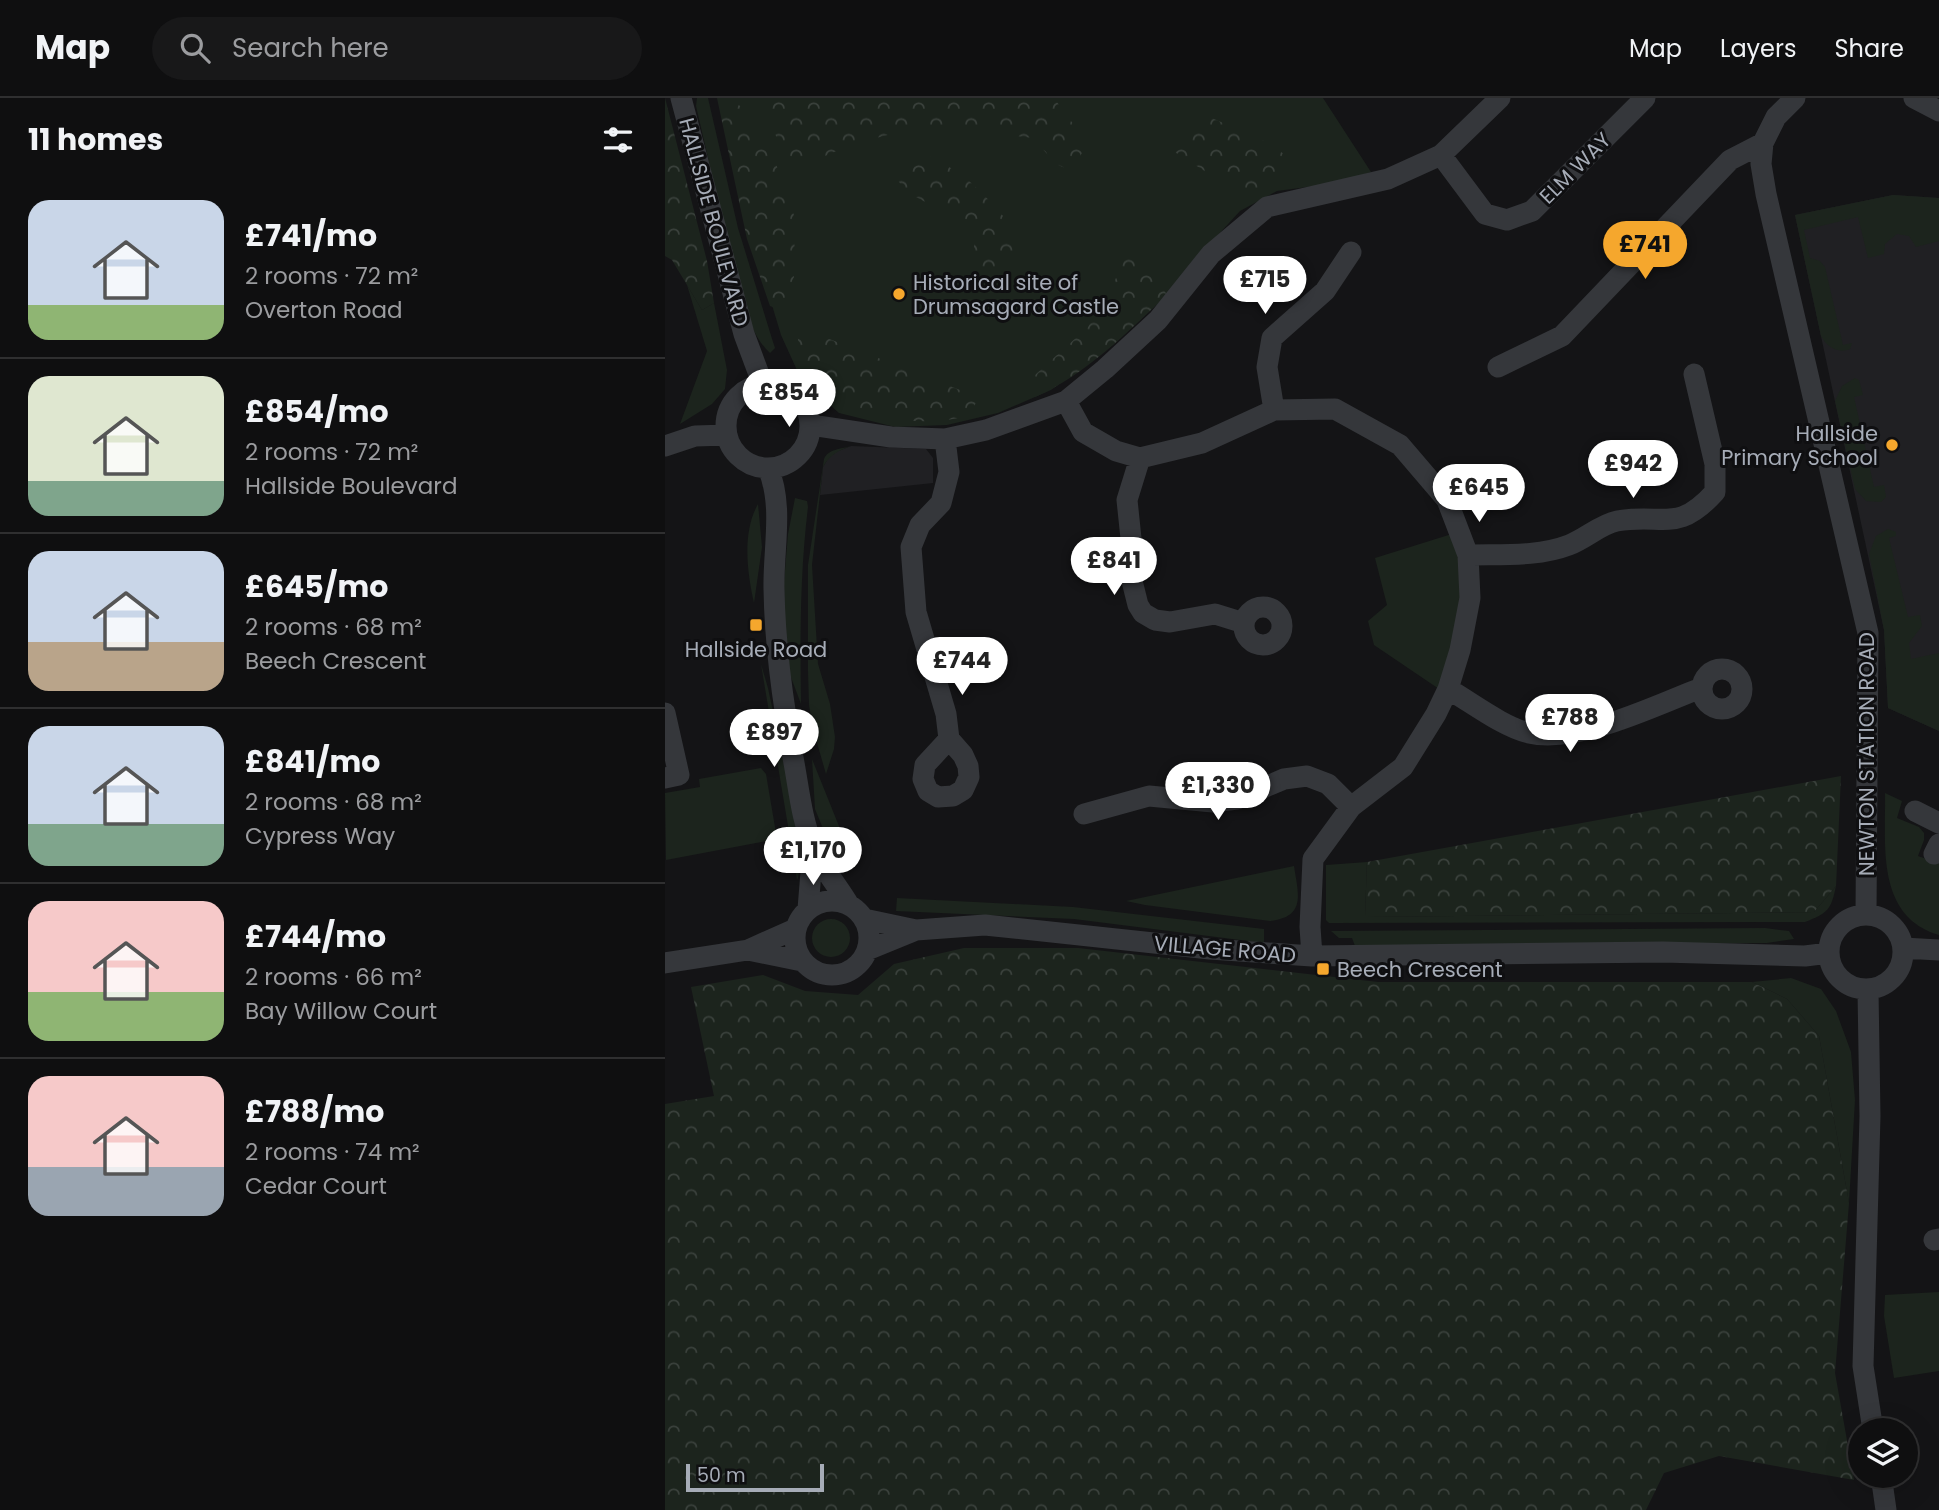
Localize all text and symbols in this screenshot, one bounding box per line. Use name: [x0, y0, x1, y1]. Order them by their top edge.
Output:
search box: [152, 17, 642, 80]
text: Map: [35, 24, 110, 71]
icon: search: [176, 29, 214, 67]
text: Search here: [232, 30, 389, 66]
text: Map: [1629, 32, 1682, 65]
text: Layers: [1720, 32, 1796, 65]
text: Share: [1834, 32, 1904, 65]
street label: HALLSIDE BOULEVARD: [672, 114, 756, 330]
text: 11 homes: [28, 118, 163, 161]
icon: filters: [599, 121, 637, 159]
street label: ELM WAY: [1533, 126, 1617, 210]
text: £741/mo: [245, 214, 377, 257]
pin: £741: [1604, 222, 1686, 281]
icon: home: [84, 228, 168, 312]
text: £741: [1619, 228, 1671, 260]
pin: £715: [1224, 256, 1306, 316]
text: 2 rooms · 72 m²: [245, 260, 418, 292]
text: £715: [1239, 263, 1291, 295]
place label: Historical site of Drumsagard Castle: [913, 268, 1119, 321]
marker: Historical site of Drumsagard Castle: [891, 286, 907, 302]
text: Overton Road: [245, 294, 403, 326]
pin: £854: [748, 370, 830, 429]
text: £854: [759, 376, 819, 408]
text: £854/mo: [245, 390, 389, 433]
icon: home: [84, 404, 168, 488]
place label: Hallside Primary School: [1721, 419, 1878, 472]
text: 2 rooms · 72 m²: [245, 436, 418, 468]
marker: Hallside Primary School: [1884, 437, 1900, 453]
pin: £942: [1592, 440, 1674, 500]
text: £942: [1604, 447, 1662, 479]
pin: £645: [1438, 464, 1520, 524]
text: Hallside Boulevard: [245, 470, 457, 502]
text: £645: [1449, 471, 1509, 503]
pin: £841: [1073, 538, 1155, 597]
text: £841: [1087, 544, 1141, 576]
text: £645/mo: [245, 565, 388, 608]
icon: home: [84, 579, 168, 663]
text: 2 rooms · 68 m²: [245, 611, 422, 643]
marker: Hallside Road: [748, 617, 764, 633]
street label: NEWTON STATION ROAD: [1852, 632, 1881, 876]
place label: Hallside Road: [685, 635, 827, 664]
pin: £744: [921, 638, 1003, 697]
text: £744: [933, 644, 991, 676]
text: Beech Crescent: [245, 645, 426, 677]
pin: £788: [1529, 694, 1611, 754]
text: £788: [1541, 701, 1599, 733]
pin: £897: [733, 710, 815, 769]
text: £897: [746, 716, 802, 748]
text: £841/mo: [245, 740, 380, 783]
icon: home: [84, 754, 168, 838]
pin: £1,330: [1161, 762, 1275, 822]
text: £1,330: [1181, 769, 1255, 801]
text: 2 rooms · 68 m²: [245, 786, 422, 818]
text: Cypress Way: [245, 820, 395, 852]
pin: £1,170: [756, 828, 870, 887]
text: £1,170: [780, 834, 846, 866]
text: £744/mo: [245, 915, 386, 958]
street label: VILLAGE ROAD: [1153, 928, 1297, 970]
icon: home: [84, 929, 168, 1013]
place label: Beech Crescent: [1337, 955, 1503, 984]
text: 2 rooms · 66 m²: [245, 961, 422, 993]
marker: Beech Crescent: [1315, 961, 1331, 977]
text: Bay Willow Court: [245, 995, 437, 1027]
text: £788/mo: [245, 1090, 384, 1133]
icon: home: [84, 1104, 168, 1188]
text: 2 rooms · 74 m²: [245, 1136, 420, 1168]
text: Cedar Court: [245, 1170, 387, 1202]
map controls: [1848, 1418, 1918, 1488]
button: layers: [1848, 1418, 1918, 1488]
scale bar: [686, 1461, 824, 1493]
text: 50 m: [697, 1462, 746, 1489]

